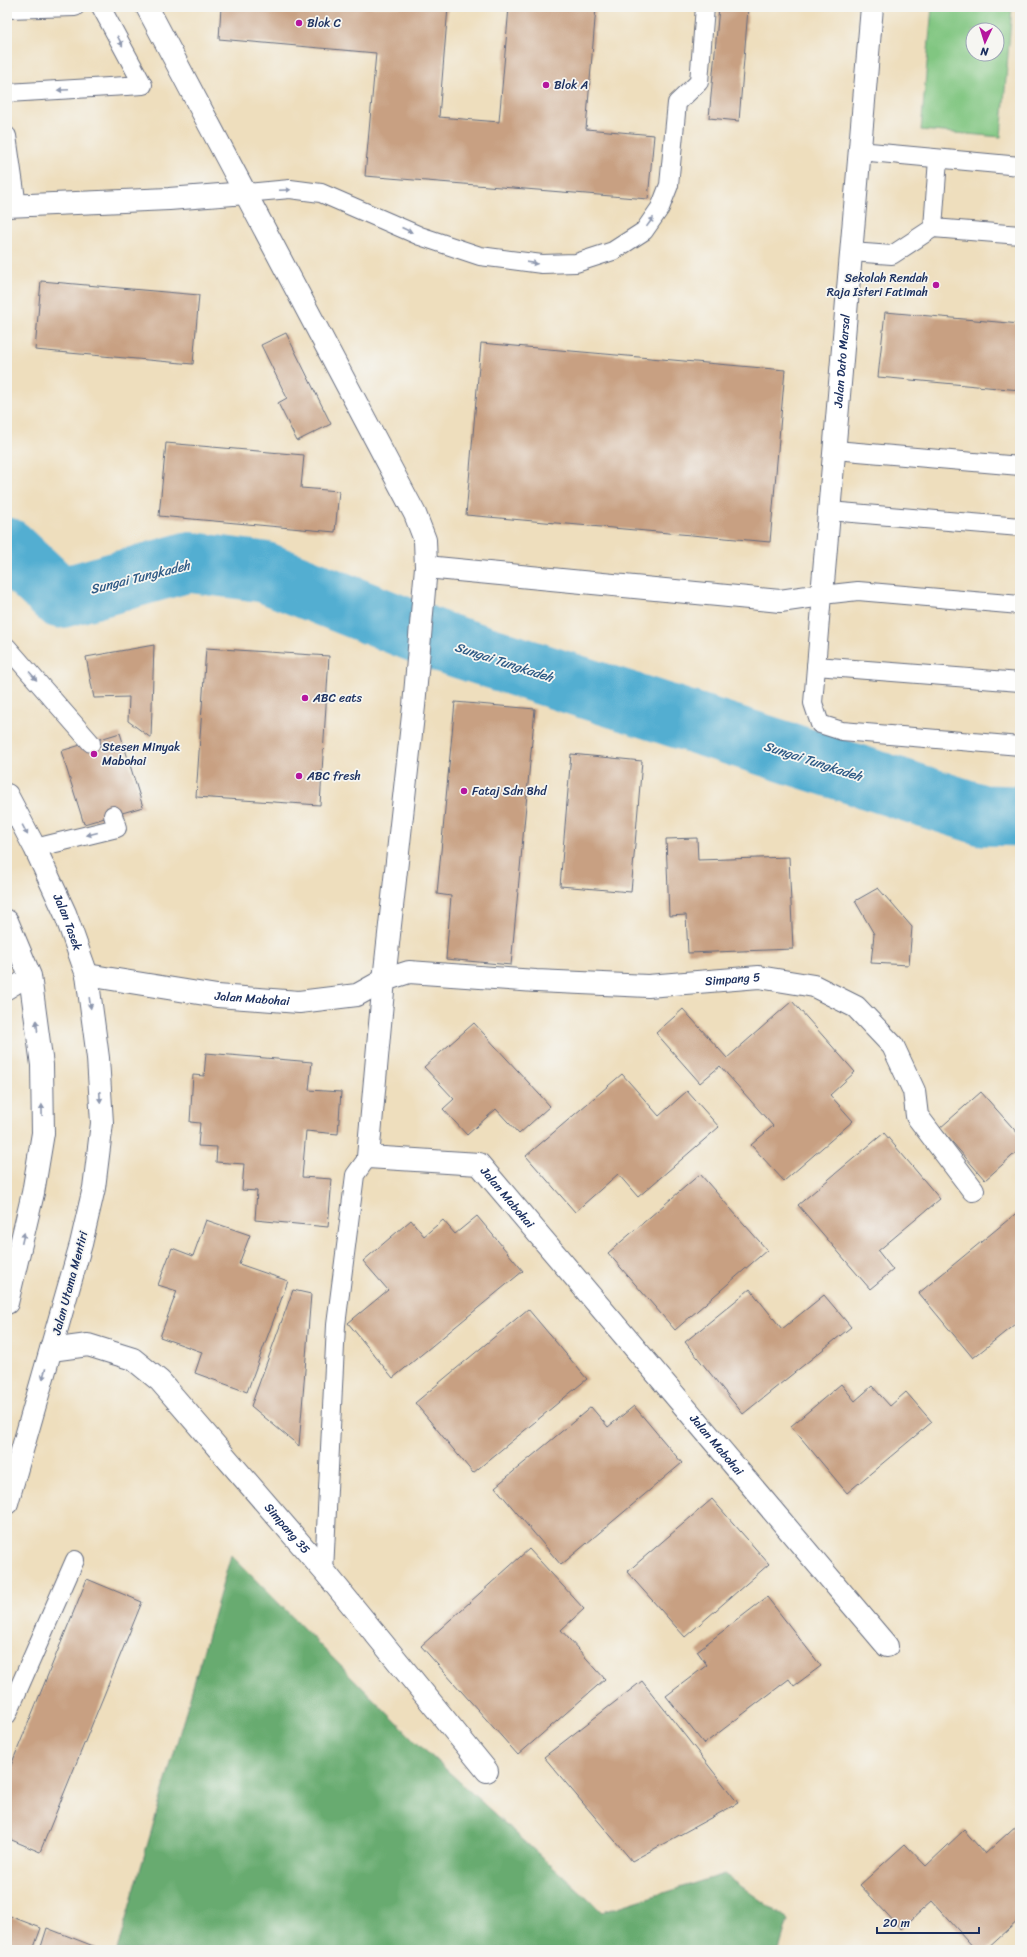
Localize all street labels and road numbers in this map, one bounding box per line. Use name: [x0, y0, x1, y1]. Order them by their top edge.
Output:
street label: Jalan Dato Marsal: [827, 313, 857, 409]
street label: Jalan Tasek: [46, 889, 89, 954]
street label: Simpang 5: [704, 966, 761, 992]
street label: Jalan Mabohai: [213, 985, 291, 1012]
street label: Jalan Mabohai: [474, 1161, 540, 1234]
street label: Jalan Utama Mentiri: [45, 1228, 95, 1338]
street label: Jalan Mabohai: [683, 1408, 750, 1481]
street label: Simpang 35: [259, 1498, 316, 1559]

